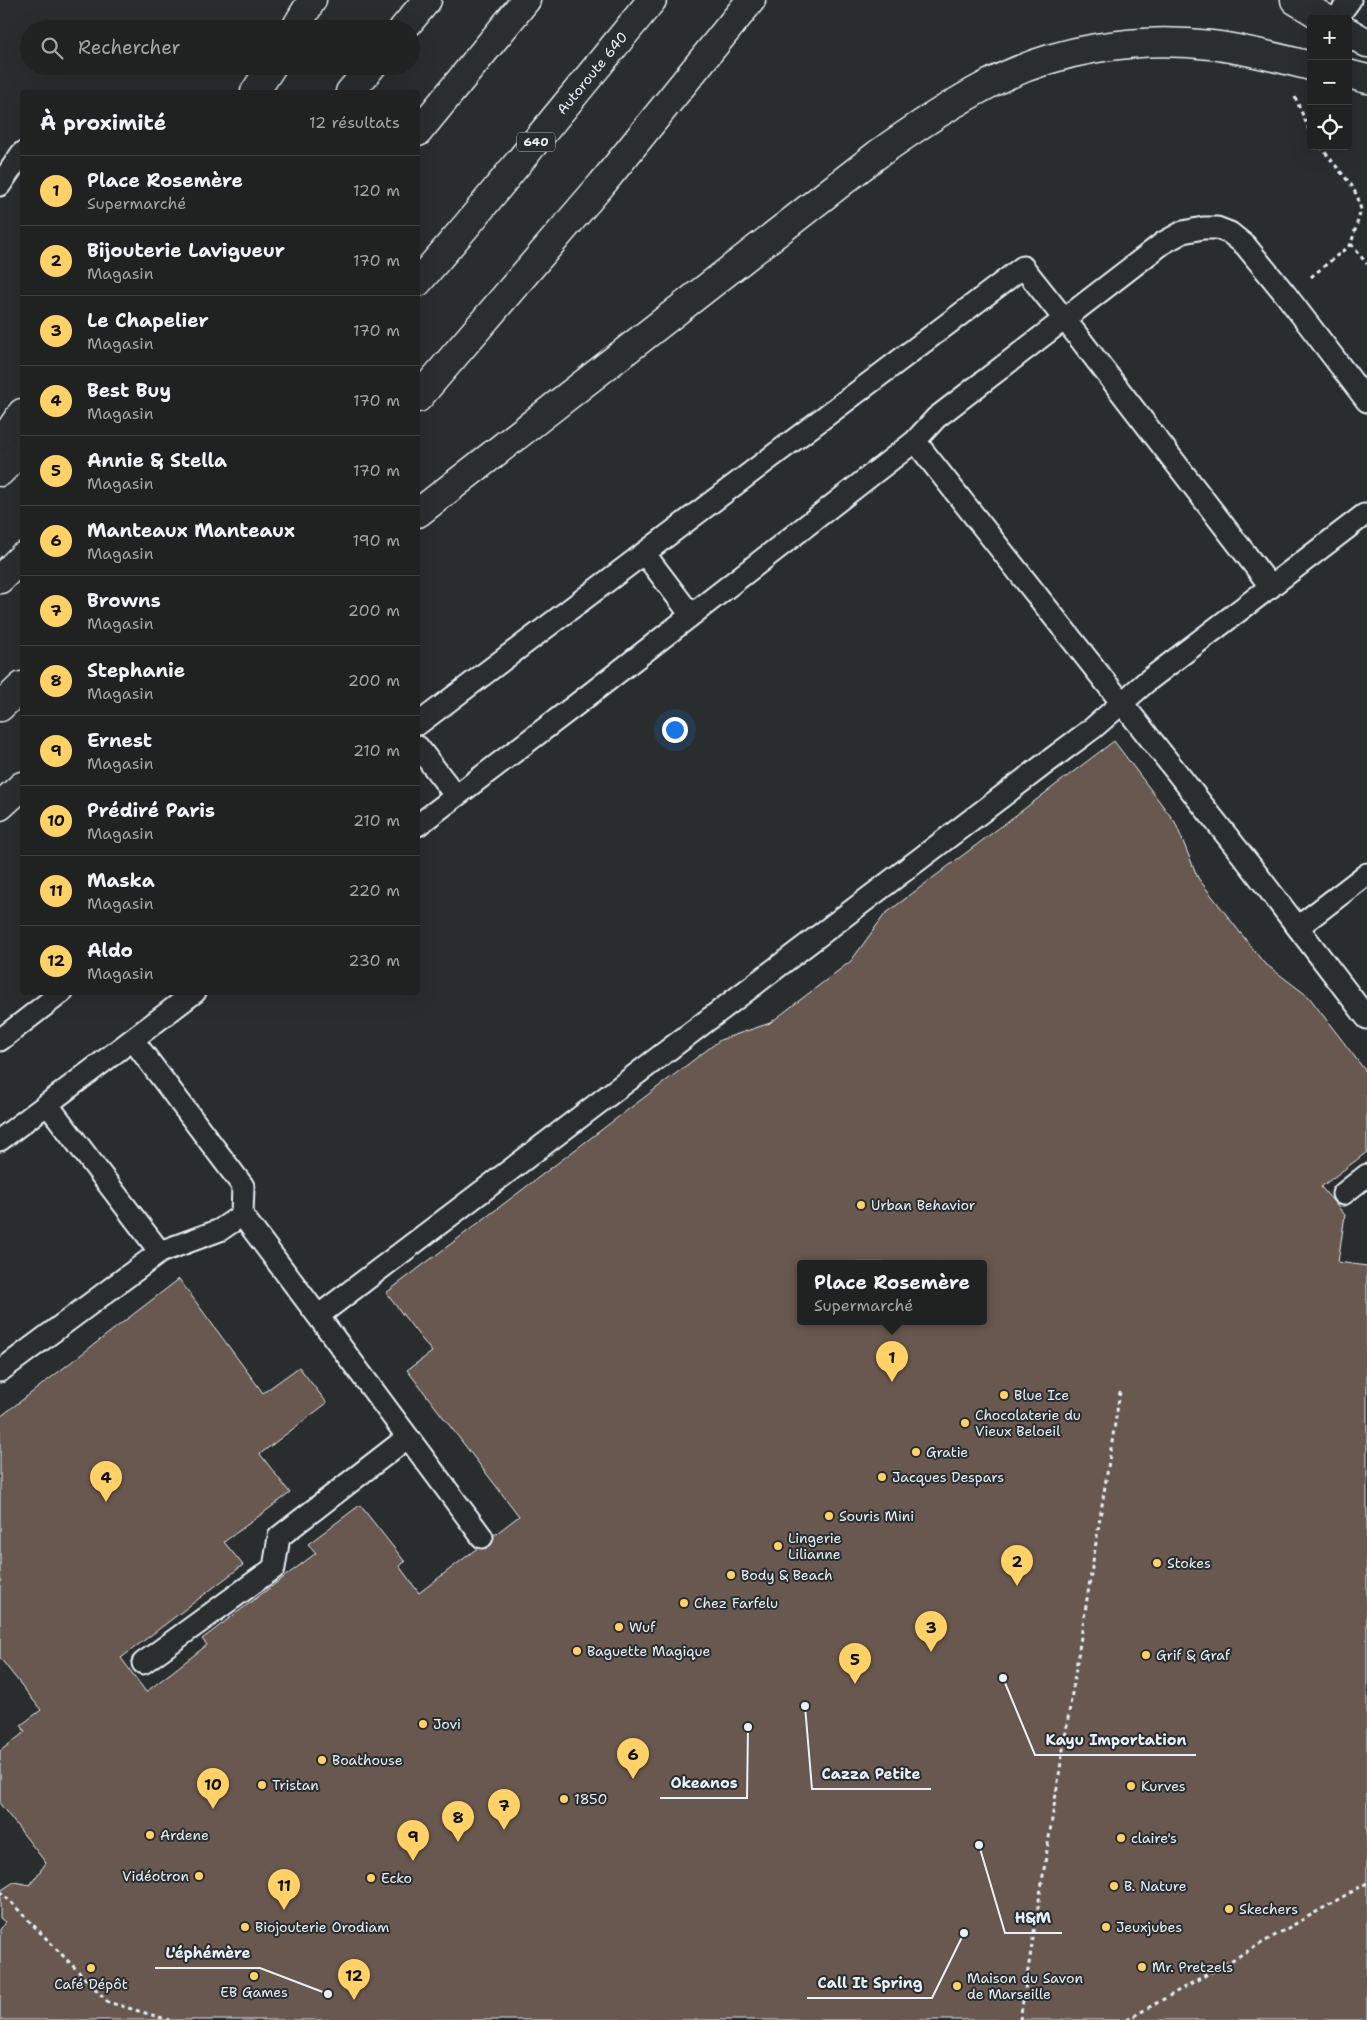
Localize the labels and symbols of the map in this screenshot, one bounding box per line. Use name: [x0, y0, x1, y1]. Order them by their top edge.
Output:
street label: Autoroute 640: [553, 28, 631, 118]
road number: 640: [517, 132, 555, 152]
your location: [662, 717, 688, 743]
place label: Urban Behavior: [871, 1196, 976, 1214]
marker: Urban Behavior: [855, 1199, 867, 1211]
pin: 1: [876, 1341, 908, 1382]
place label: Blue Ice: [1014, 1386, 1069, 1404]
marker: Blue Ice: [998, 1389, 1010, 1401]
place label: Chocolaterie du Vieux Beloeil: [975, 1406, 1081, 1440]
marker: Chocolaterie du Vieux Beloeil: [959, 1417, 971, 1429]
place label: Gratie: [926, 1443, 968, 1461]
marker: Gratie: [910, 1446, 922, 1458]
pin: 4: [90, 1461, 122, 1502]
place label: Jacques Despars: [892, 1468, 1004, 1486]
marker: Jacques Despars: [876, 1471, 888, 1483]
place label: Souris Mini: [839, 1507, 914, 1525]
marker: Souris Mini: [823, 1510, 835, 1522]
place label: Lingerie Lilianne: [788, 1529, 842, 1563]
marker: Lingerie Lilianne: [772, 1540, 784, 1552]
pin: 2: [1001, 1545, 1033, 1586]
place label: Stokes: [1167, 1554, 1211, 1572]
marker: Stokes: [1151, 1557, 1163, 1569]
place label: Body & Beach: [741, 1566, 833, 1584]
marker: Body & Beach: [725, 1569, 737, 1581]
place label: Chez Farfelu: [694, 1594, 778, 1612]
marker: Chez Farfelu: [678, 1597, 690, 1609]
pin: 3: [915, 1611, 947, 1652]
place label: Wuf: [629, 1618, 656, 1636]
marker: Wuf: [613, 1621, 625, 1633]
place label: Baguette Magique: [587, 1642, 710, 1660]
pin: 5: [839, 1643, 871, 1684]
marker: Baguette Magique: [571, 1645, 583, 1657]
place label: Grif & Graf: [1156, 1646, 1231, 1664]
marker: Grif & Graf: [1140, 1649, 1152, 1661]
place label: Jovi: [433, 1715, 461, 1733]
marker: Jovi: [417, 1718, 429, 1730]
callout: Kayu Importation: [1035, 1725, 1196, 1755]
text: Kayu Importation: [1046, 1730, 1187, 1750]
pin: 6: [617, 1738, 649, 1779]
place label: Boathouse: [332, 1751, 403, 1769]
marker: Boathouse: [316, 1754, 328, 1766]
callout: Cazza Petite: [812, 1759, 931, 1789]
text: Cazza Petite: [822, 1764, 920, 1784]
pin: 10: [197, 1768, 229, 1809]
callout: Okeanos: [660, 1768, 747, 1798]
text: Okeanos: [670, 1773, 738, 1793]
place label: Tristan: [272, 1776, 319, 1794]
place label: Kurves: [1141, 1777, 1186, 1795]
marker: Tristan: [256, 1779, 268, 1791]
marker: Kurves: [1125, 1780, 1137, 1792]
pin: 7: [488, 1789, 520, 1830]
place label: 1850: [574, 1790, 607, 1808]
marker: 1850: [558, 1793, 570, 1805]
pin: 8: [442, 1801, 474, 1842]
pin: 9: [397, 1820, 429, 1861]
place label: Ardene: [160, 1826, 209, 1844]
marker: Ardene: [144, 1829, 156, 1841]
place label: claire's: [1131, 1829, 1177, 1847]
marker: claire's: [1115, 1832, 1127, 1844]
place label: Vidéotron: [122, 1867, 189, 1885]
pin: 11: [268, 1869, 300, 1910]
place label: Ecko: [381, 1869, 412, 1887]
marker: Vidéotron: [193, 1870, 205, 1882]
marker: Ecko: [365, 1872, 377, 1884]
place label: B. Nature: [1124, 1877, 1187, 1895]
marker: B. Nature: [1108, 1880, 1120, 1892]
place label: Skechers: [1239, 1900, 1298, 1918]
callout: H&M: [1005, 1903, 1062, 1933]
marker: Skechers: [1223, 1903, 1235, 1915]
text: H&M: [1015, 1908, 1052, 1928]
place label: Biojouterie Orodiam: [255, 1918, 389, 1936]
place label: Jeuxjubes: [1116, 1918, 1182, 1936]
marker: Biojouterie Orodiam: [239, 1921, 251, 1933]
marker: Jeuxjubes: [1100, 1921, 1112, 1933]
callout: L'éphémère: [155, 1938, 260, 1968]
text: L'éphémère: [165, 1943, 251, 1963]
place label: Mr. Pretzels: [1152, 1958, 1233, 1976]
pin: 12: [338, 1959, 370, 2000]
marker: Mr. Pretzels: [1136, 1961, 1148, 1973]
marker: Café Dépôt: [85, 1962, 97, 1974]
callout: Call It Spring: [807, 1968, 932, 1998]
place label: Maison du Savon de Marseille: [967, 1969, 1083, 2003]
marker: EB Games: [248, 1970, 260, 1982]
text: Call It Spring: [818, 1973, 923, 1993]
place label: Café Dépôt: [54, 1975, 128, 1993]
marker: Maison du Savon de Marseille: [951, 1980, 963, 1992]
place label: EB Games: [220, 1983, 288, 2001]

